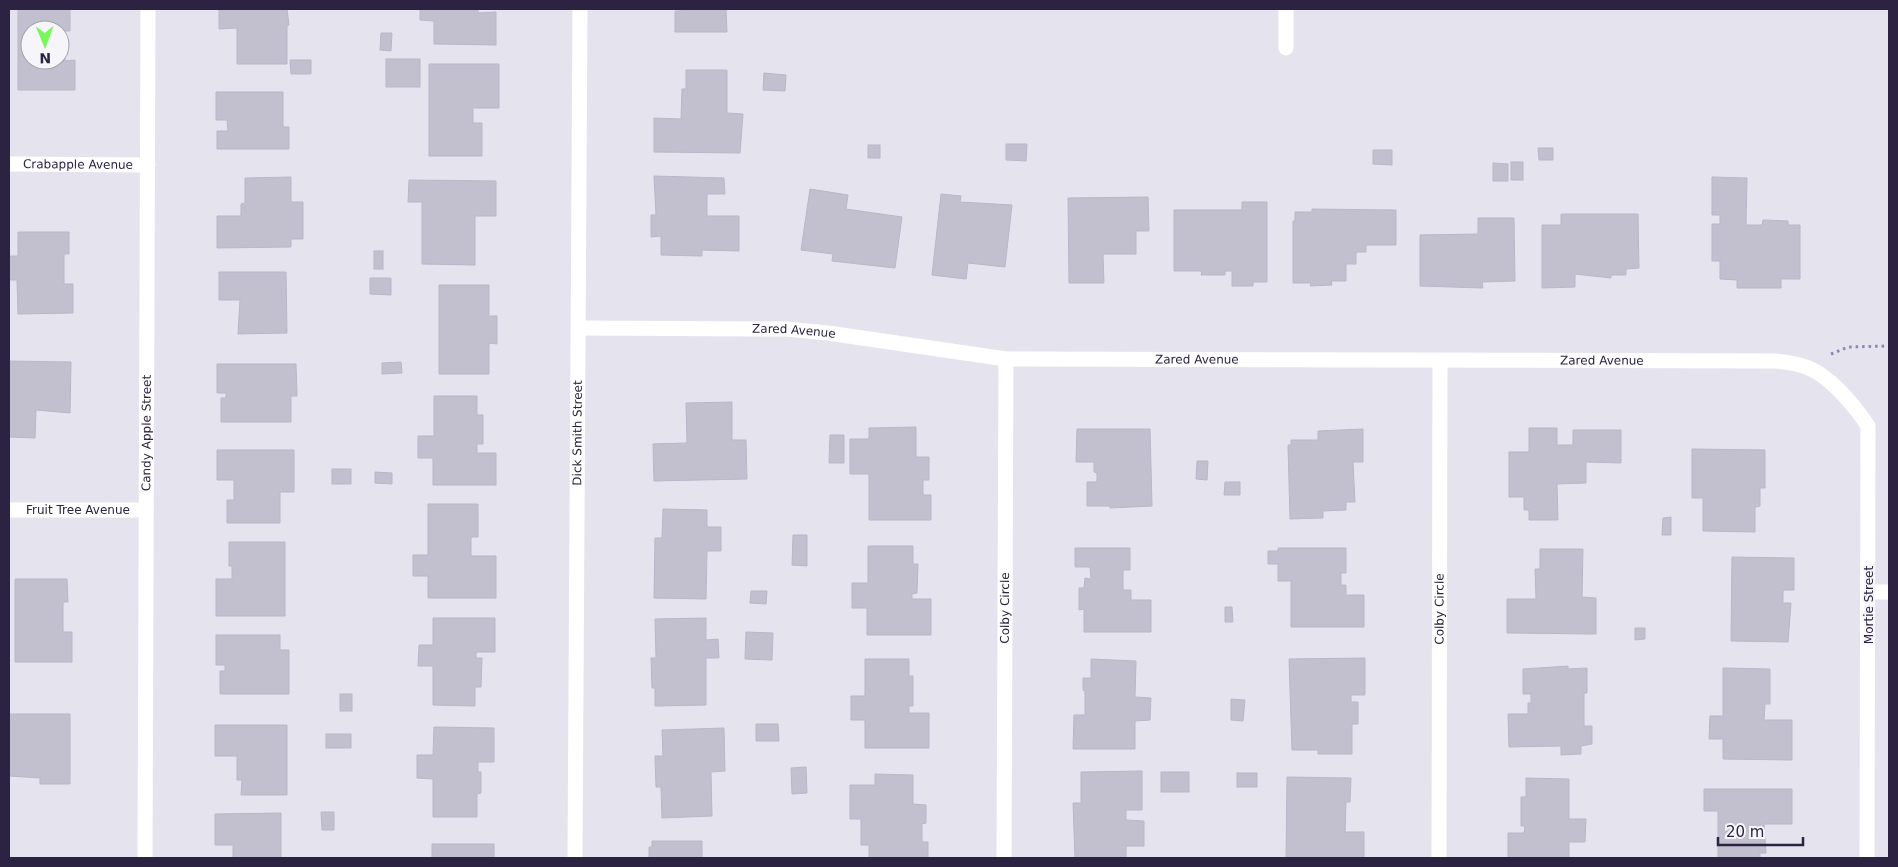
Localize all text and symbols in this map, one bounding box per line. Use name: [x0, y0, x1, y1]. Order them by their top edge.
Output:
north arrow: [20, 20, 70, 70]
text: N: [39, 50, 51, 66]
street label: Crabapple Avenue: [23, 157, 133, 172]
street label: Zared Avenue: [752, 322, 837, 341]
street label: Zared Avenue: [1155, 352, 1239, 367]
street label: Zared Avenue: [1560, 353, 1644, 368]
street label: Candy Apple Street: [139, 374, 154, 491]
street label: Dick Smith Street: [570, 380, 585, 486]
street label: Fruit Tree Avenue: [26, 503, 130, 517]
street label: Mortie Street: [1862, 566, 1876, 644]
street label: Colby Circle: [998, 572, 1012, 644]
street label: Colby Circle: [1432, 573, 1447, 645]
scale bar: [1718, 814, 1803, 846]
text: 20 m: [1726, 823, 1764, 841]

